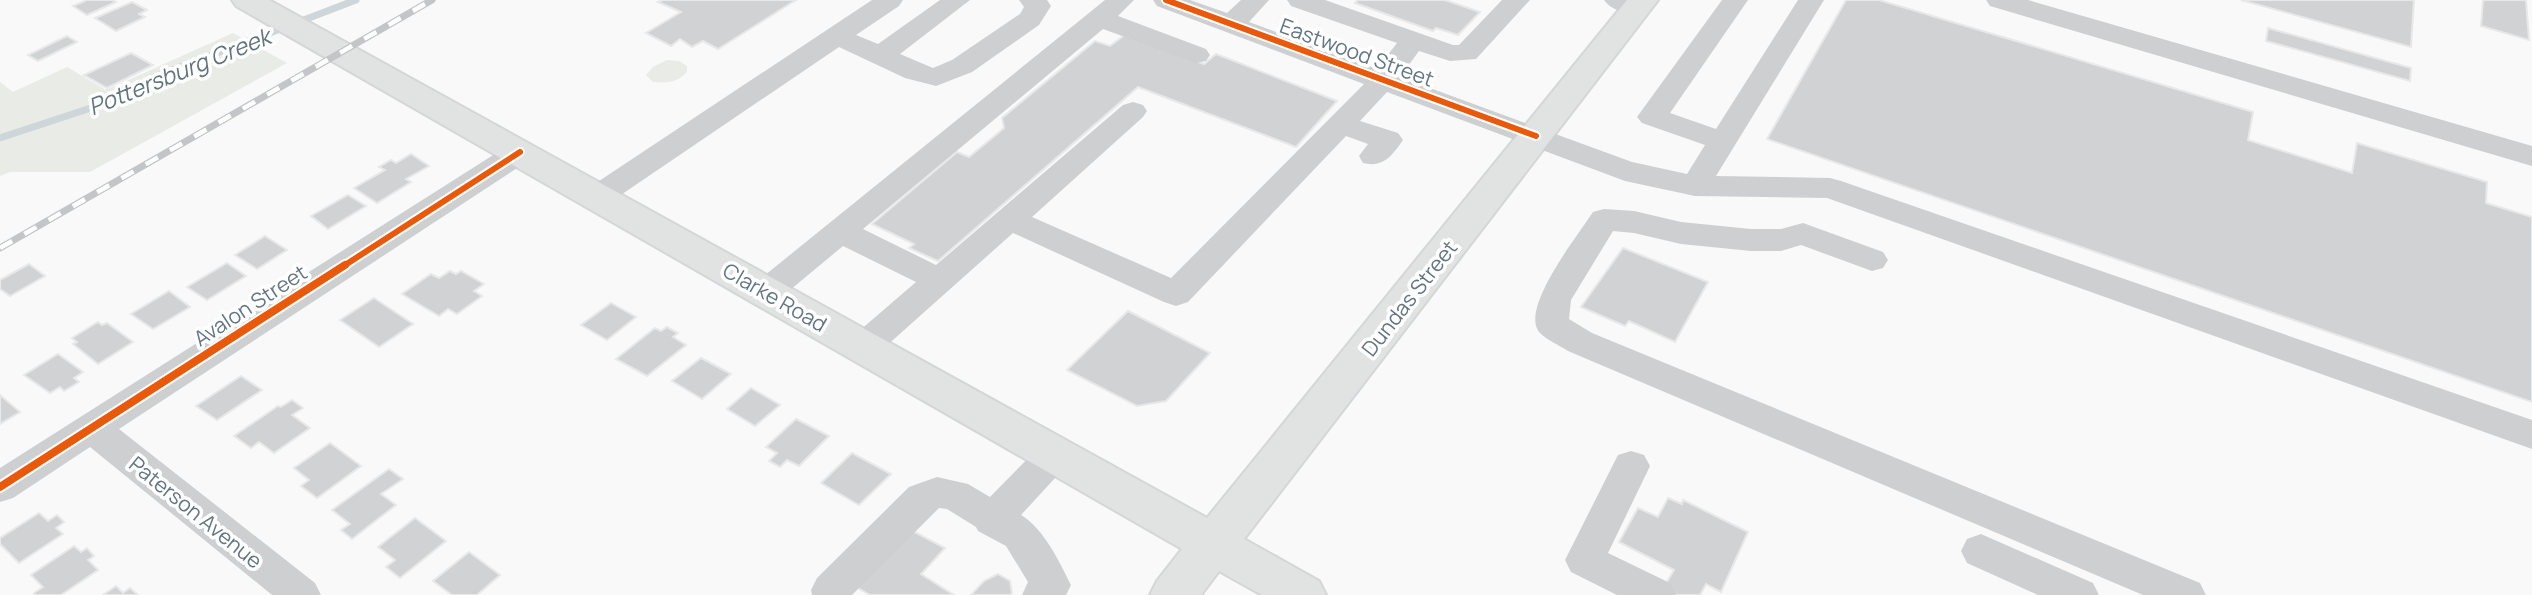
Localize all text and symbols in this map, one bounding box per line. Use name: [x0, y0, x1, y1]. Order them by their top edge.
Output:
street label: Eastwood Street: [1276, 11, 1438, 93]
water label: Pottersburg Creek: [83, 18, 278, 122]
street label: Dundas Street: [1355, 234, 1463, 362]
street label: Clarke Road: [718, 256, 832, 338]
street label: Avalon Street: [188, 258, 312, 352]
street label: Paterson Avenue: [124, 450, 268, 574]

